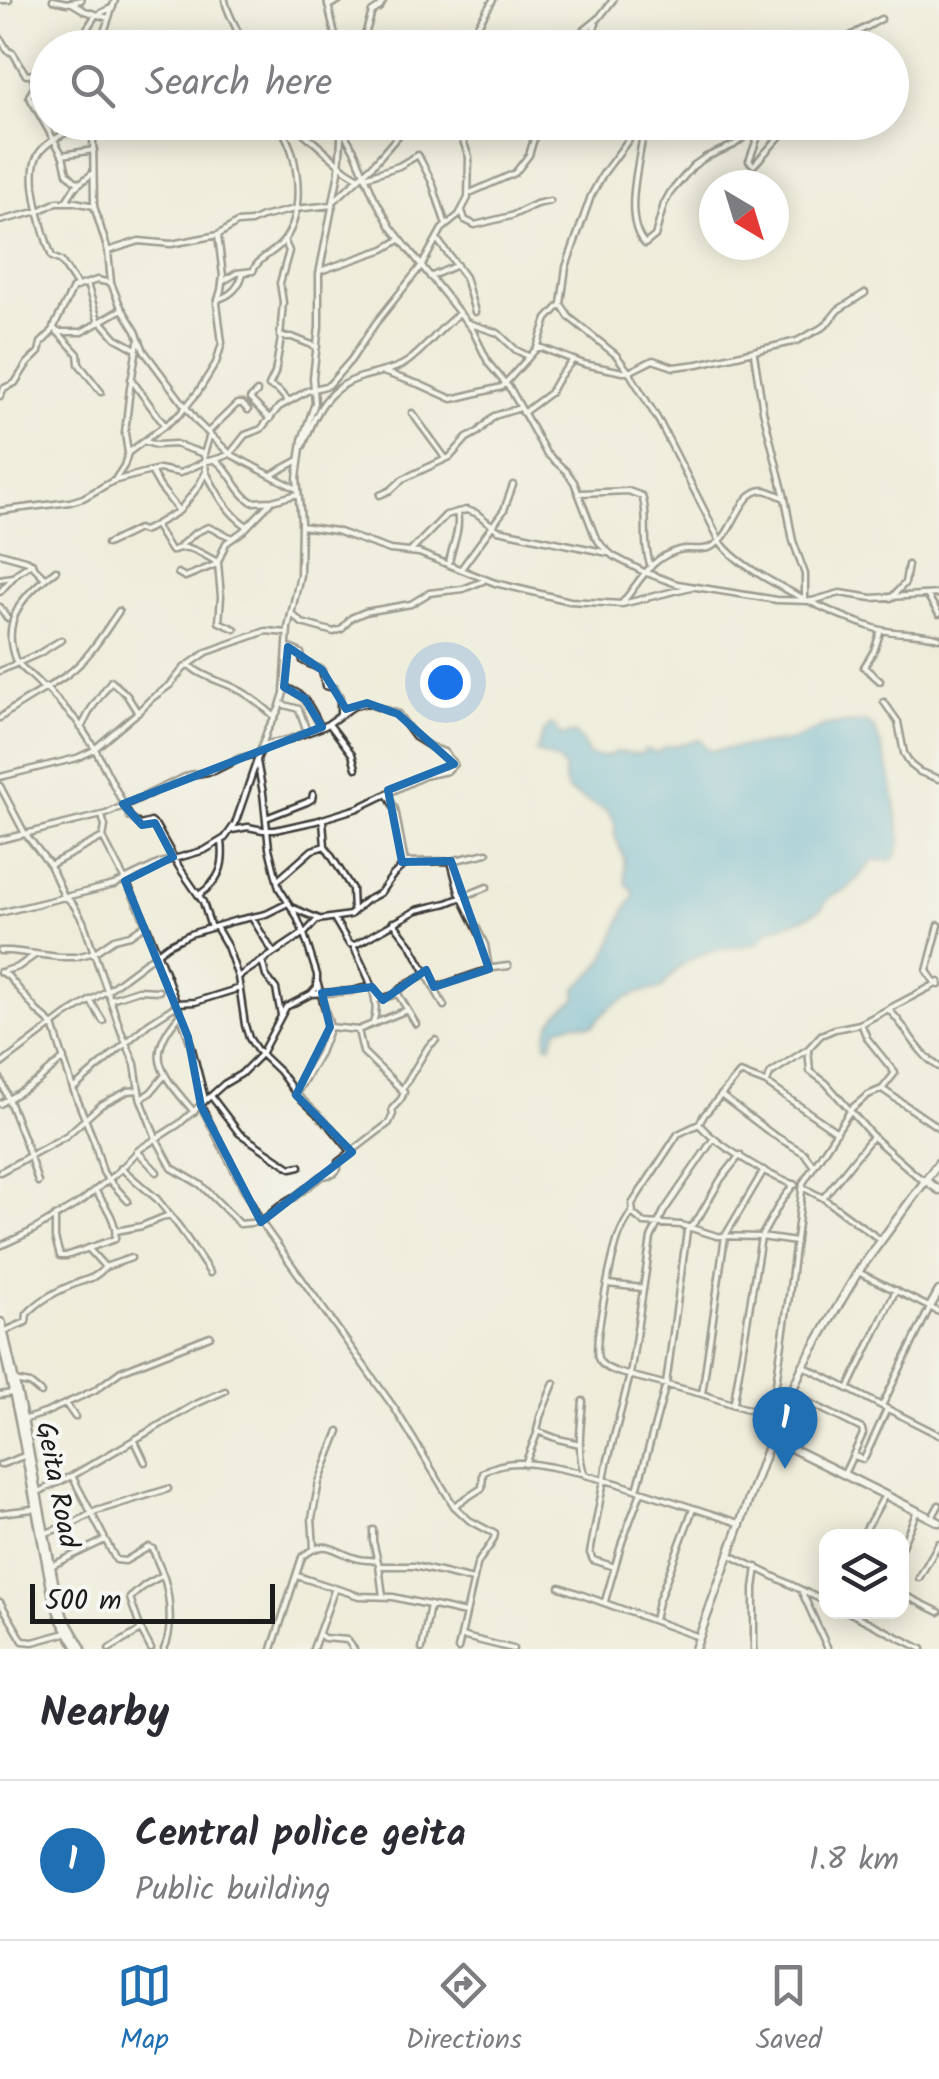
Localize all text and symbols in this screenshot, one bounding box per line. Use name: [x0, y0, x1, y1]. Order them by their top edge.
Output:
search box: [30, 30, 909, 140]
text: Search here: [145, 55, 332, 115]
icon: search: [65, 58, 120, 113]
north arrow: [699, 170, 789, 260]
your location: [420, 657, 471, 708]
pin: 1: [752, 1386, 818, 1469]
street label: Geita Road: [22, 1418, 90, 1553]
map controls: [819, 1529, 909, 1619]
button: layers: [819, 1529, 909, 1619]
scale bar: [30, 1579, 275, 1624]
text: 500 m: [45, 1579, 122, 1624]
text: Nearby: [40, 1681, 169, 1748]
text: Central police geita: [135, 1805, 466, 1865]
text: 1: [68, 1835, 77, 1886]
text: 1.8 km: [809, 1835, 899, 1886]
text: Public building: [135, 1865, 331, 1916]
tab: Map: [117, 1958, 172, 2063]
tab: Directions: [406, 1958, 522, 2063]
tab: Saved: [756, 1958, 822, 2063]

